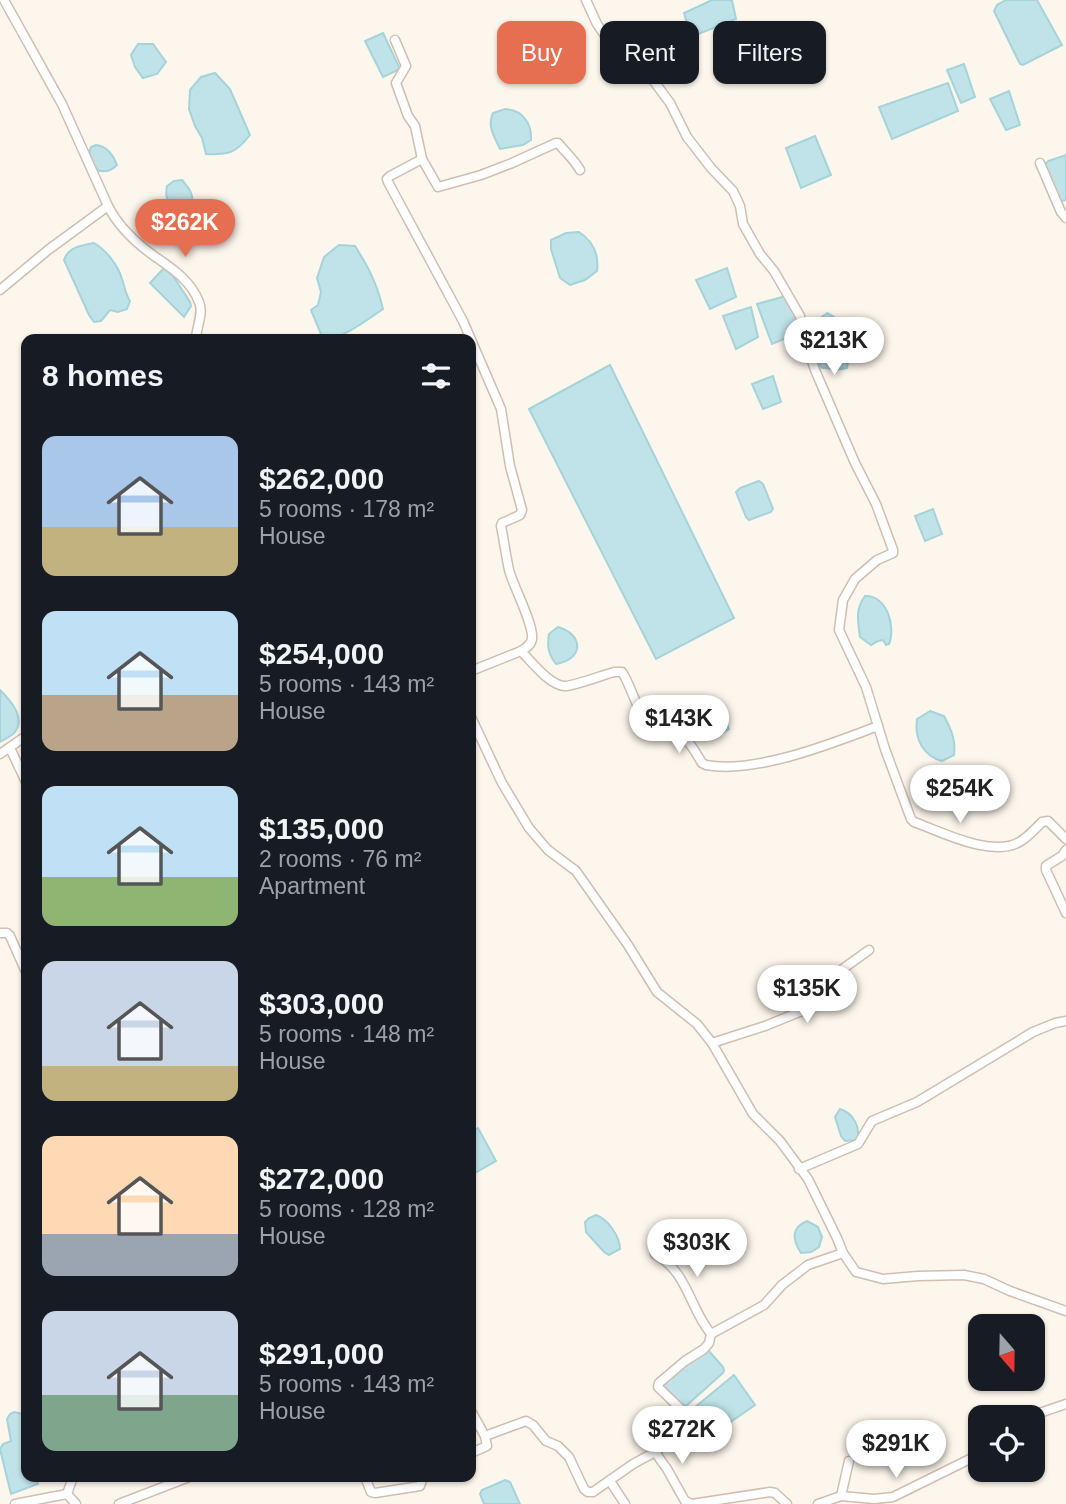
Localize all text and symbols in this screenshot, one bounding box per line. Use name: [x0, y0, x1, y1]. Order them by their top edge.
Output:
chip: Buy: [497, 21, 586, 84]
chip: Rent: [600, 21, 699, 84]
chip: Filters: [713, 21, 826, 84]
pin: $262K: [136, 200, 234, 259]
text: $262K: [151, 209, 219, 235]
pin: $213K: [785, 318, 883, 377]
text: $213K: [800, 327, 868, 353]
icon: filters: [417, 357, 455, 395]
text: 8 homes: [42, 359, 164, 392]
text: $262,000: [259, 462, 384, 495]
icon: home: [98, 464, 182, 548]
text: 5 rooms · 178 m²: [259, 496, 434, 522]
text: House: [259, 523, 325, 549]
text: $254,000: [259, 637, 384, 670]
icon: home: [98, 639, 182, 723]
text: 5 rooms · 143 m²: [259, 671, 434, 697]
pin: $143K: [630, 696, 728, 755]
text: House: [259, 698, 325, 724]
text: $143K: [645, 705, 713, 731]
pin: $254K: [911, 766, 1009, 825]
text: $254K: [926, 775, 994, 801]
text: $135,000: [259, 812, 384, 845]
icon: home: [98, 814, 182, 898]
text: 2 rooms · 76 m²: [259, 846, 421, 872]
text: Apartment: [259, 873, 365, 899]
pin: $135K: [758, 965, 856, 1025]
text: $135K: [773, 975, 841, 1001]
text: $303,000: [259, 987, 384, 1020]
icon: home: [98, 989, 182, 1073]
text: 5 rooms · 148 m²: [259, 1021, 434, 1047]
text: House: [259, 1048, 325, 1074]
text: $272,000: [259, 1162, 384, 1195]
icon: home: [98, 1164, 182, 1248]
text: 5 rooms · 128 m²: [259, 1196, 434, 1222]
pin: $303K: [648, 1220, 746, 1279]
text: House: [259, 1223, 325, 1249]
text: $303K: [663, 1229, 731, 1255]
north arrow: [968, 1314, 1045, 1391]
map controls: [968, 1314, 1045, 1482]
text: $291,000: [259, 1337, 384, 1370]
icon: home: [98, 1339, 182, 1423]
text: 5 rooms · 143 m²: [259, 1371, 434, 1397]
text: House: [259, 1398, 325, 1424]
button: locate: [968, 1405, 1045, 1482]
pin: $272K: [633, 1406, 731, 1466]
text: $272K: [648, 1416, 716, 1442]
pin: $291K: [847, 1420, 945, 1480]
text: $291K: [862, 1430, 930, 1456]

